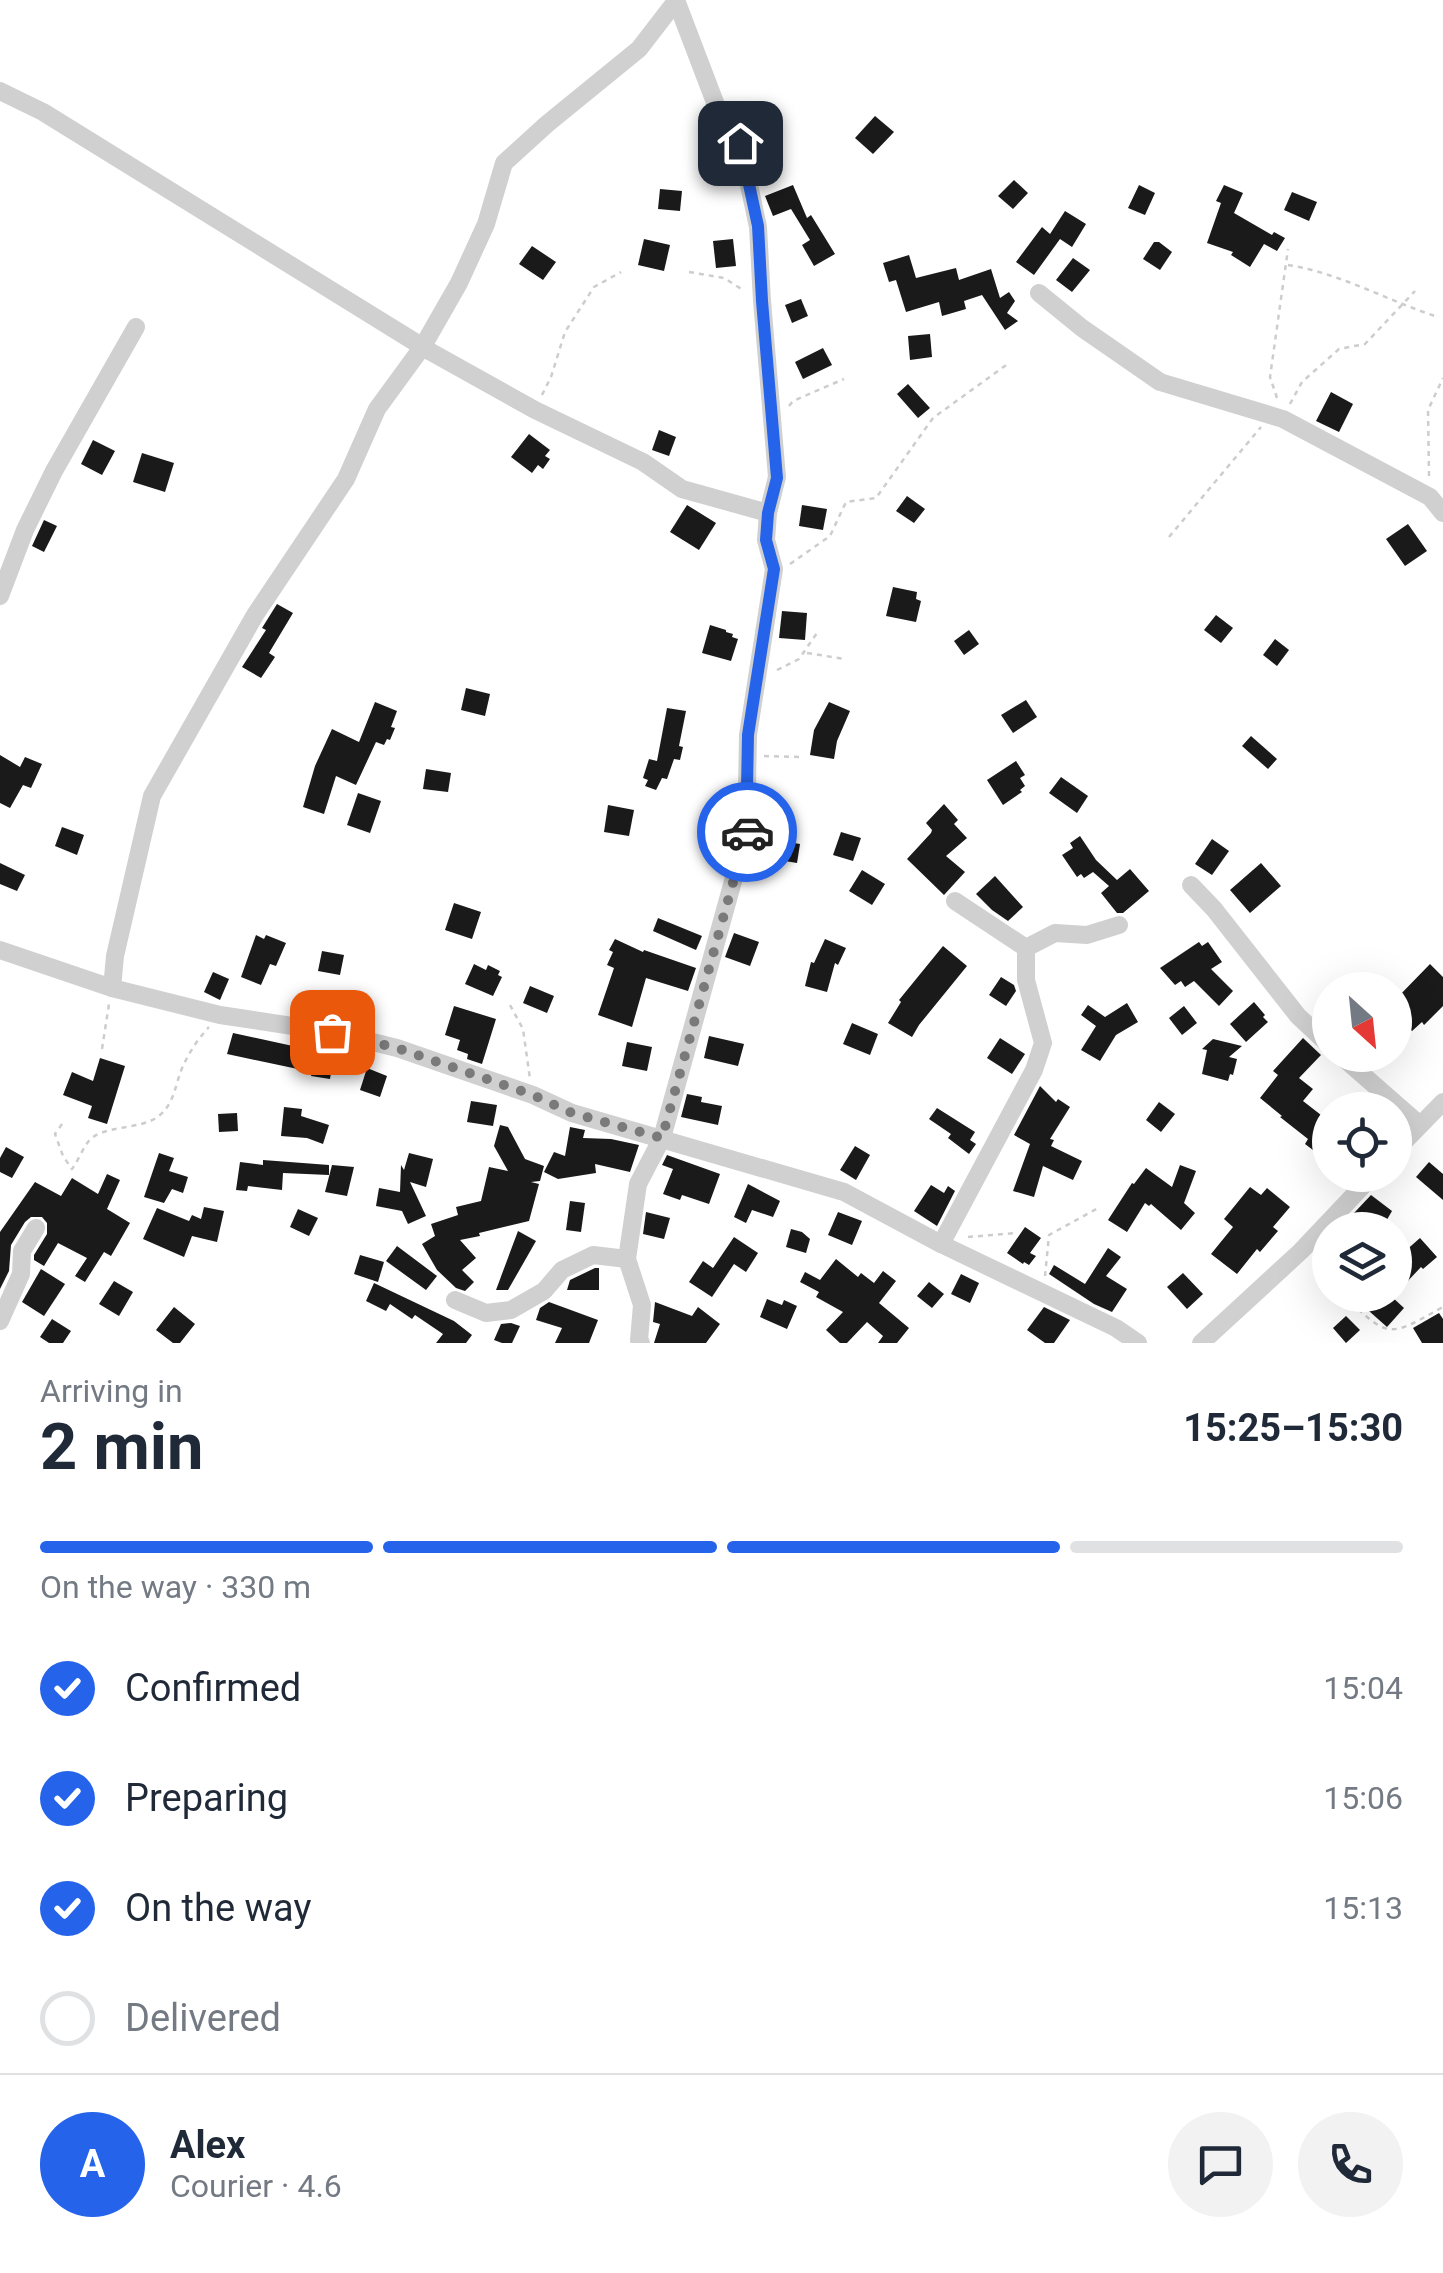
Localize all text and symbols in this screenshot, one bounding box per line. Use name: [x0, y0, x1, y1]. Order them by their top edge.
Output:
pin: [698, 101, 783, 186]
icon: home: [713, 116, 768, 171]
courier: [697, 782, 797, 882]
icon: car: [720, 805, 775, 860]
north arrow: [1312, 972, 1412, 1072]
map controls: [1312, 972, 1412, 1312]
pin: [290, 990, 375, 1075]
icon: bag: [305, 1005, 360, 1060]
button: locate: [1312, 1092, 1412, 1192]
button: layers: [1312, 1212, 1412, 1312]
text: Arriving in: [40, 1372, 183, 1410]
text: 15:25–15:30: [1183, 1406, 1403, 1450]
text: 2 min: [40, 1409, 203, 1485]
text: On the way · 330 m: [40, 1568, 311, 1606]
icon: check: [40, 1661, 95, 1716]
text: Confirmed: [125, 1666, 301, 1710]
text: 15:04: [1323, 1669, 1403, 1707]
icon: check: [40, 1771, 95, 1826]
text: Preparing: [125, 1776, 288, 1820]
text: 15:06: [1323, 1779, 1403, 1817]
icon: check: [40, 1881, 95, 1936]
text: On the way: [125, 1886, 311, 1930]
text: 15:13: [1323, 1889, 1403, 1927]
text: Delivered: [125, 1996, 281, 2040]
button: chat: [1168, 2112, 1273, 2217]
button: phone: [1298, 2112, 1403, 2217]
text: Alex: [170, 2123, 245, 2167]
text: A: [80, 2142, 105, 2186]
text: Courier · 4.6: [170, 2167, 342, 2205]

